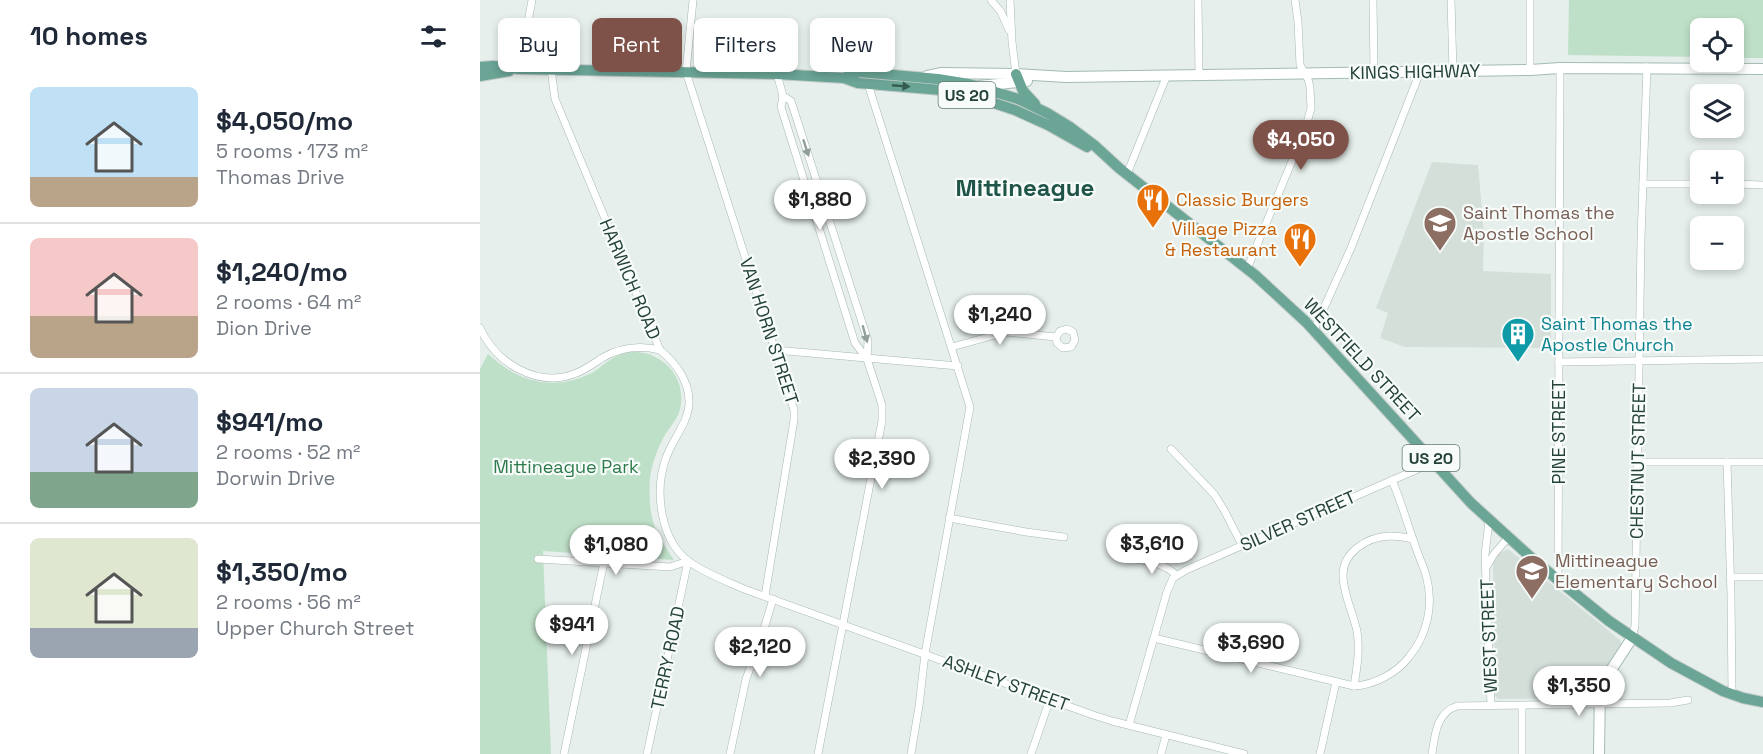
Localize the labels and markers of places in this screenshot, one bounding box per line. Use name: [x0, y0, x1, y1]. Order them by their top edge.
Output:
pin: $4,050: [1252, 120, 1350, 171]
pin: $1,880: [771, 180, 869, 231]
restaurant icon: Classic Burgers: [1135, 182, 1171, 229]
place label: Classic Burgers: [1176, 188, 1309, 211]
place label: Saint Thomas the Apostle School: [1463, 201, 1615, 245]
school or university icon: Saint Thomas the Apostle School: [1422, 205, 1458, 252]
place label: Village Pizza & Restaurant: [1165, 217, 1277, 261]
restaurant icon: Village Pizza & Restaurant: [1282, 221, 1318, 268]
pin: $1,240: [951, 295, 1049, 346]
place label: Saint Thomas the Apostle Church: [1541, 312, 1693, 356]
building icon: Saint Thomas the Apostle Church: [1500, 316, 1536, 363]
pin: $2,390: [833, 439, 931, 490]
pin: $3,610: [1103, 524, 1201, 575]
pin: $1,080: [567, 525, 665, 576]
place label: Mittineague Elementary School: [1555, 549, 1718, 593]
school or university icon: Mittineague Elementary School: [1514, 553, 1550, 600]
pin: $941: [536, 605, 608, 656]
pin: $3,690: [1202, 623, 1300, 674]
pin: $2,120: [711, 627, 809, 678]
pin: $1,350: [1530, 666, 1628, 717]

